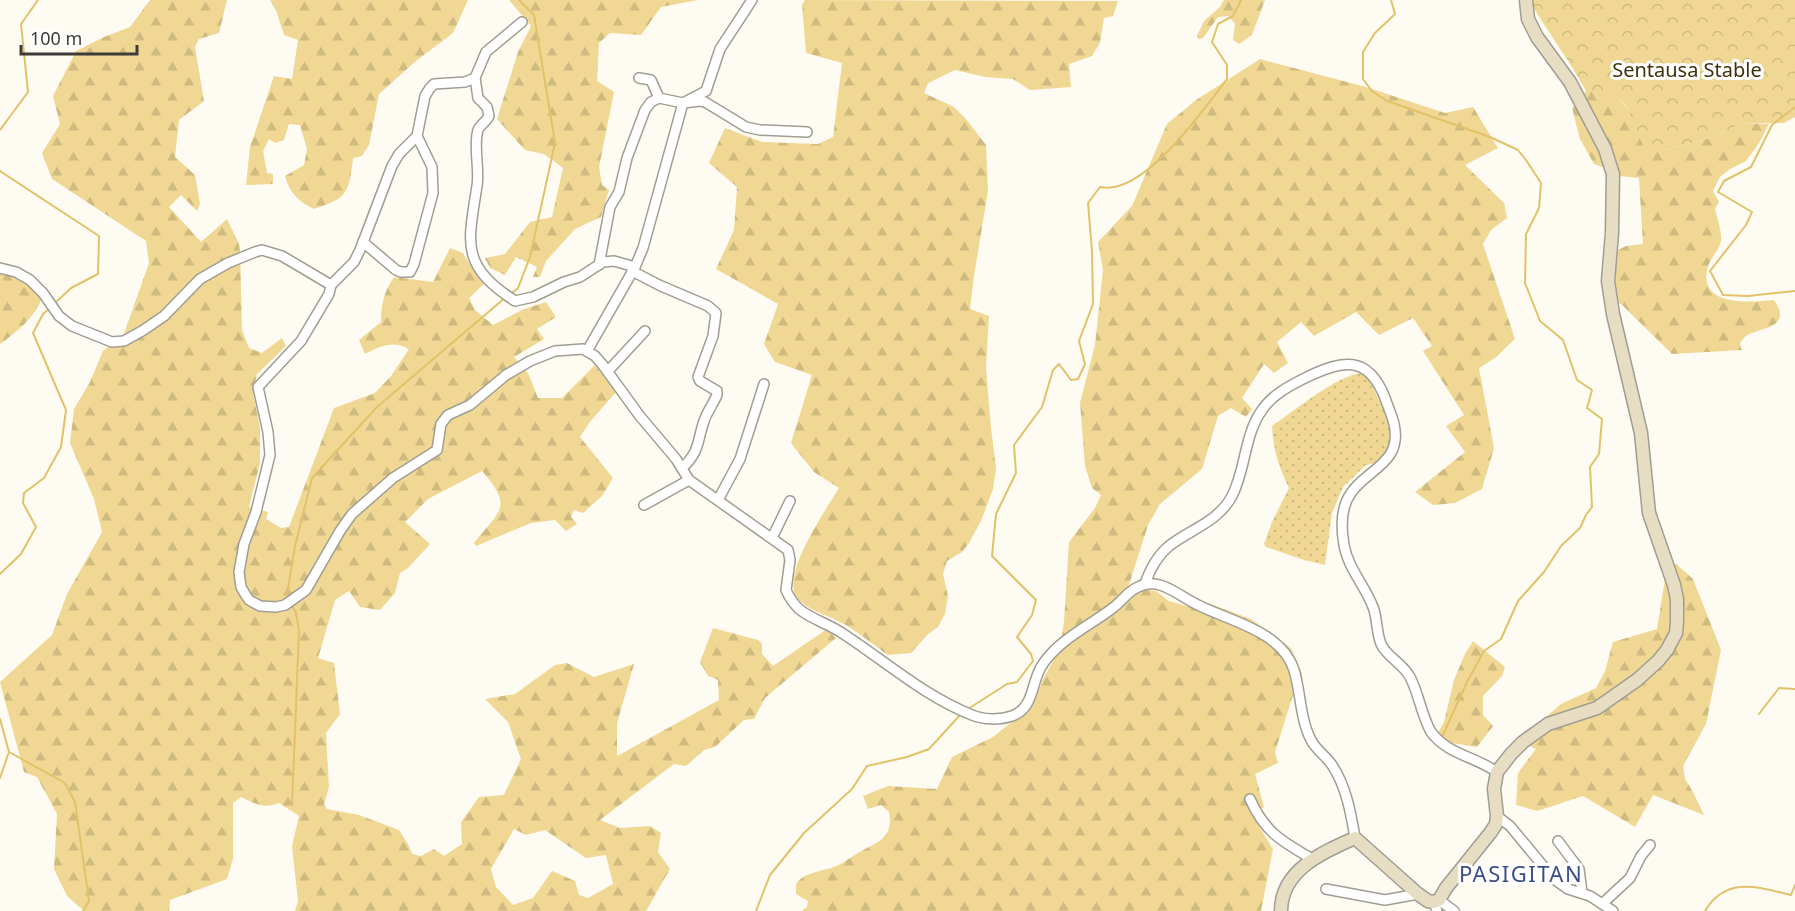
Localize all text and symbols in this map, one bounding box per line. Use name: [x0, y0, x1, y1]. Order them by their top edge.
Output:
scale bar: [21, 18, 136, 56]
text: 100 m: [30, 26, 82, 50]
park label: Sentausa Stable: [1612, 56, 1762, 83]
district label: PASIGITAN: [1459, 858, 1583, 888]

